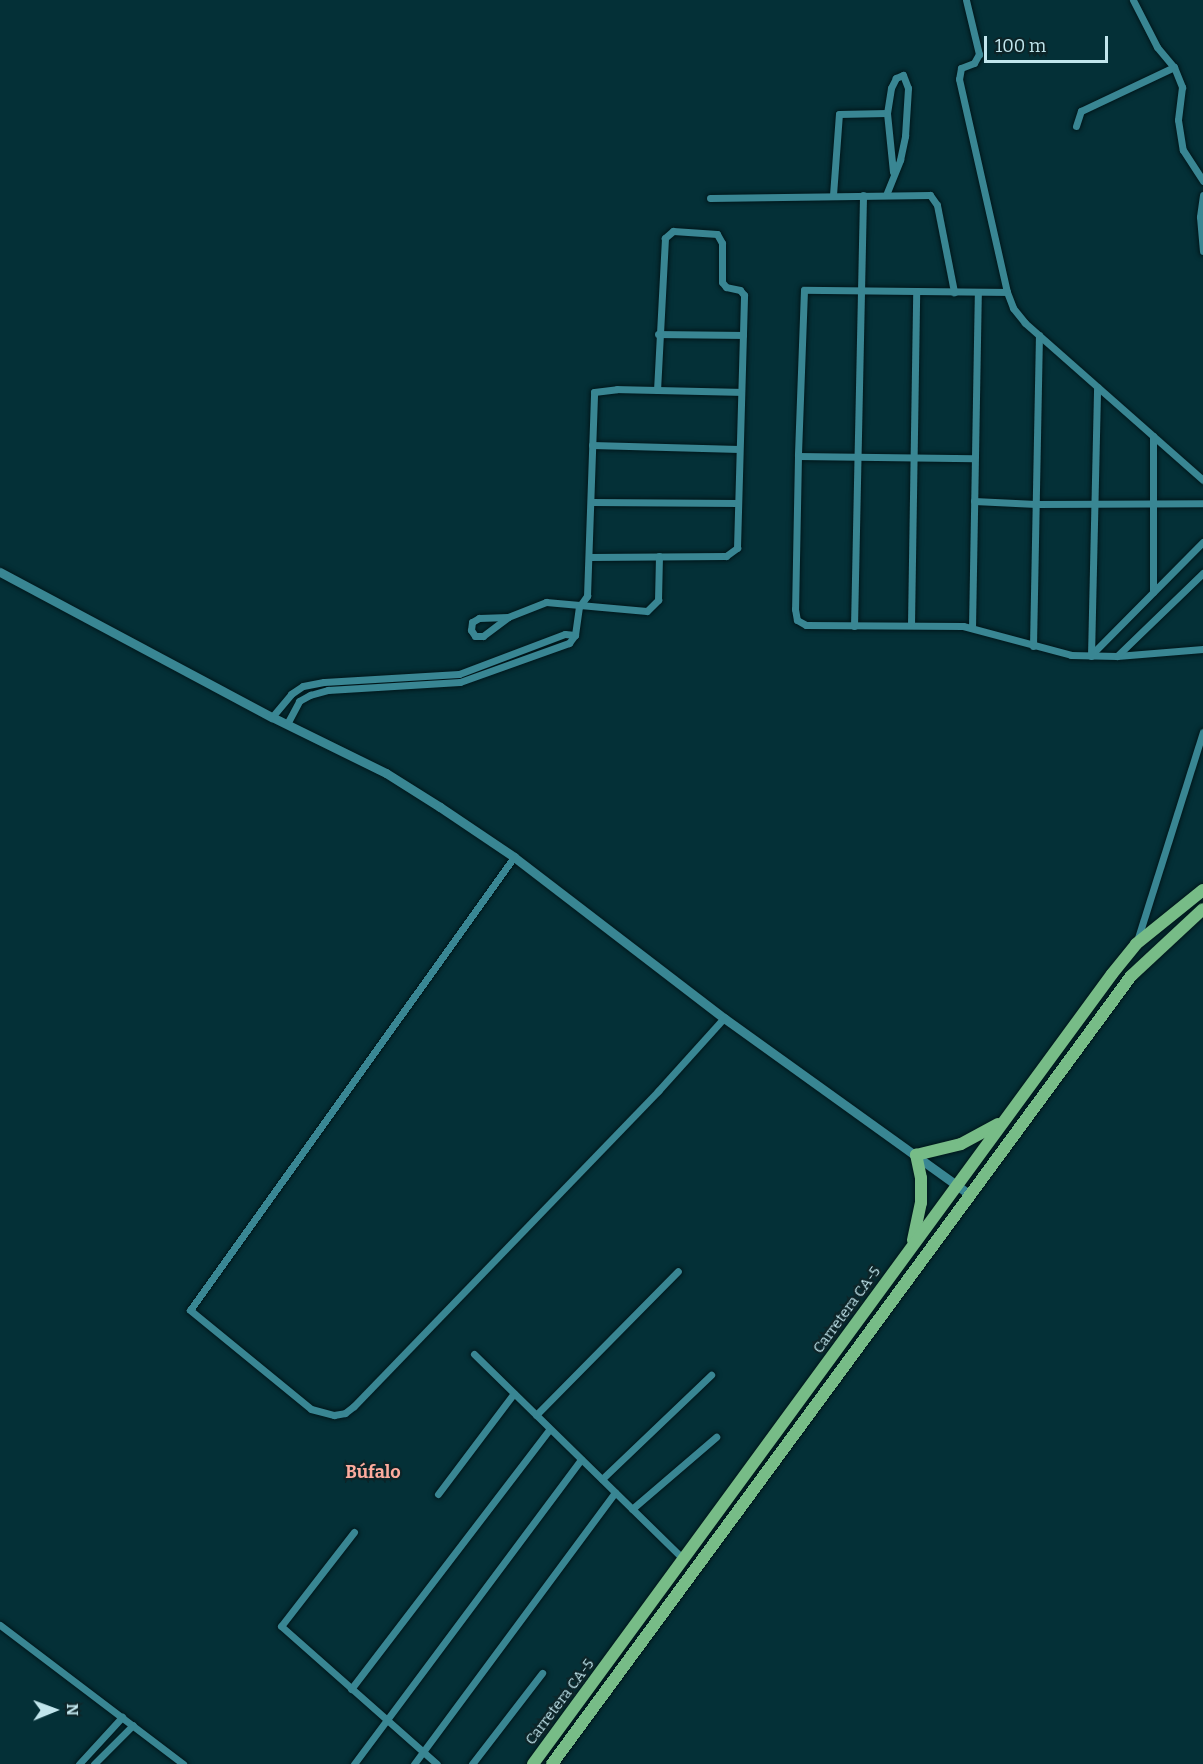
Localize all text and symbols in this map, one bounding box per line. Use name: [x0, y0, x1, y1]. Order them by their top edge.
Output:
scale bar: [987, 24, 1112, 62]
text: 100 m: [995, 35, 1046, 57]
street label: Carretera CA-5: [809, 1263, 885, 1357]
district label: Búfalo: [345, 1461, 401, 1483]
street label: Carretera CA-5: [522, 1655, 598, 1749]
north arrow: [24, 1680, 84, 1740]
text: N: [63, 1703, 82, 1716]

